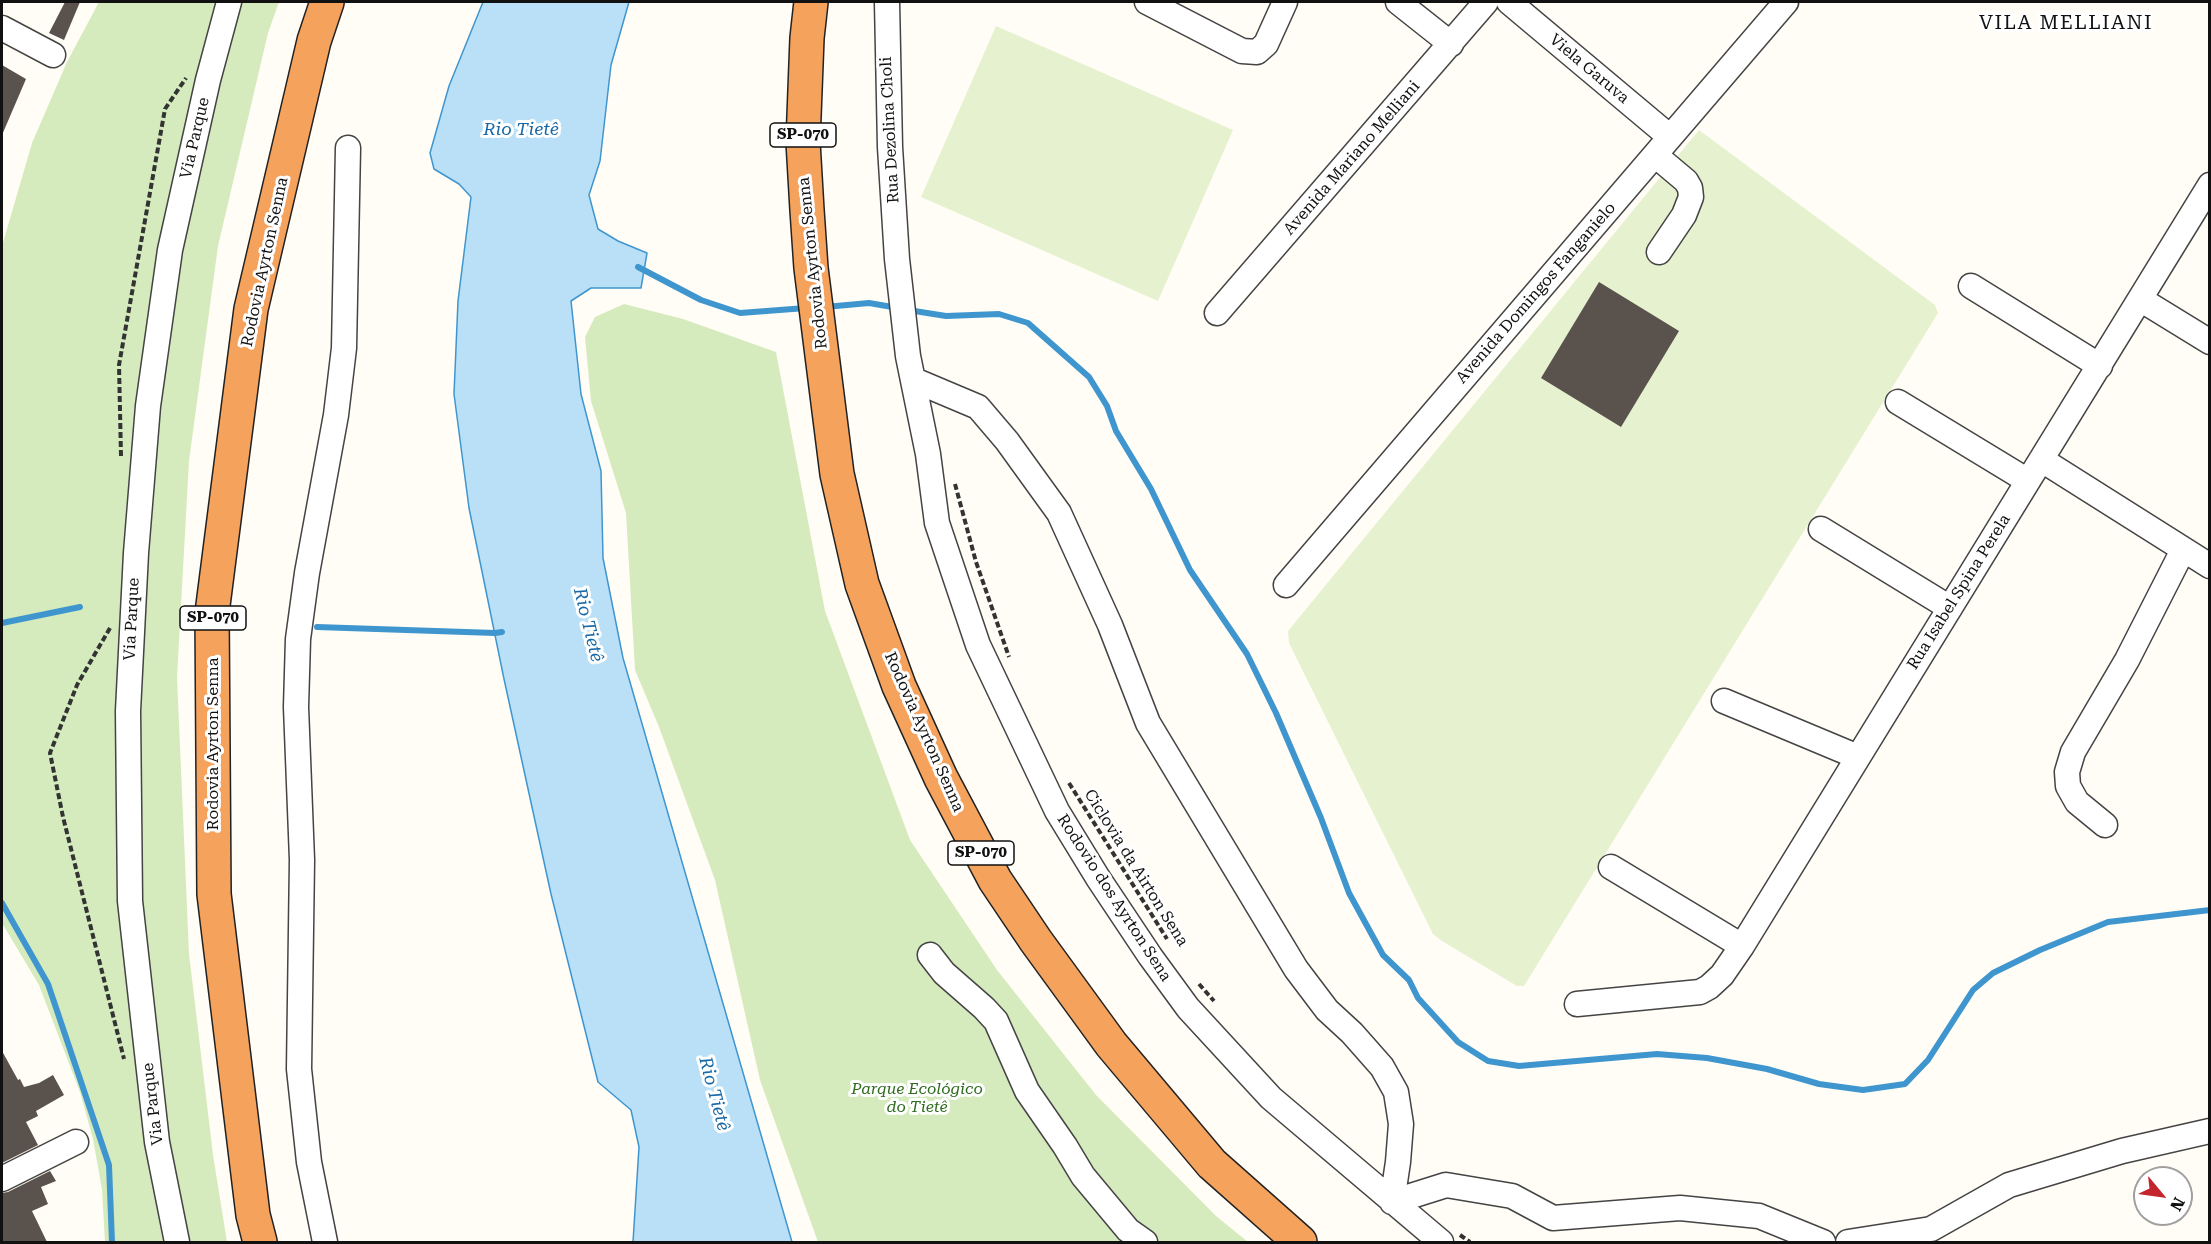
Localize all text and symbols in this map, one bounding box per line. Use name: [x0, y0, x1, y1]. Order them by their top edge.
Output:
district label: VILA MELLIANI: [1979, 11, 2153, 35]
street label: Viela Garuva: [1545, 30, 1633, 108]
street label: Rua Dezolina Choli: [877, 56, 903, 204]
street label: Avenida Mariano Melliani: [1280, 77, 1424, 239]
street label: Via Parque: [176, 95, 214, 181]
water label: Rio Tietê: [483, 119, 559, 141]
road number: SP-070: [770, 123, 836, 147]
street label: Rodovia Ayrton Senna: [238, 175, 292, 349]
street label: Rodovia Ayrton Senna: [794, 176, 832, 350]
street label: Avenida Domingos Fanganielo: [1452, 199, 1620, 387]
street label: Rua Isabel Spina Perela: [1903, 511, 2015, 673]
street label: Via Parque: [120, 577, 144, 661]
water label: Rio Tietê: [568, 586, 608, 664]
road number: SP-070: [180, 606, 246, 630]
street label: Rodovia Ayrton Senna: [880, 649, 968, 815]
street label: Rodovia Ayrton Senna: [203, 658, 223, 830]
street label: Ciclovia da Airton Sena: [1080, 786, 1192, 950]
street label: Rodovio dos Ayrton Sena: [1053, 811, 1175, 985]
road number: SP-070: [948, 841, 1014, 865]
water label: Rio Tietê: [694, 1055, 734, 1133]
street label: Via Parque: [138, 1062, 168, 1146]
park label: Parque Ecológico do Tietê: [851, 1079, 983, 1117]
north arrow: [2133, 1166, 2193, 1226]
text: N: [2166, 1194, 2189, 1214]

